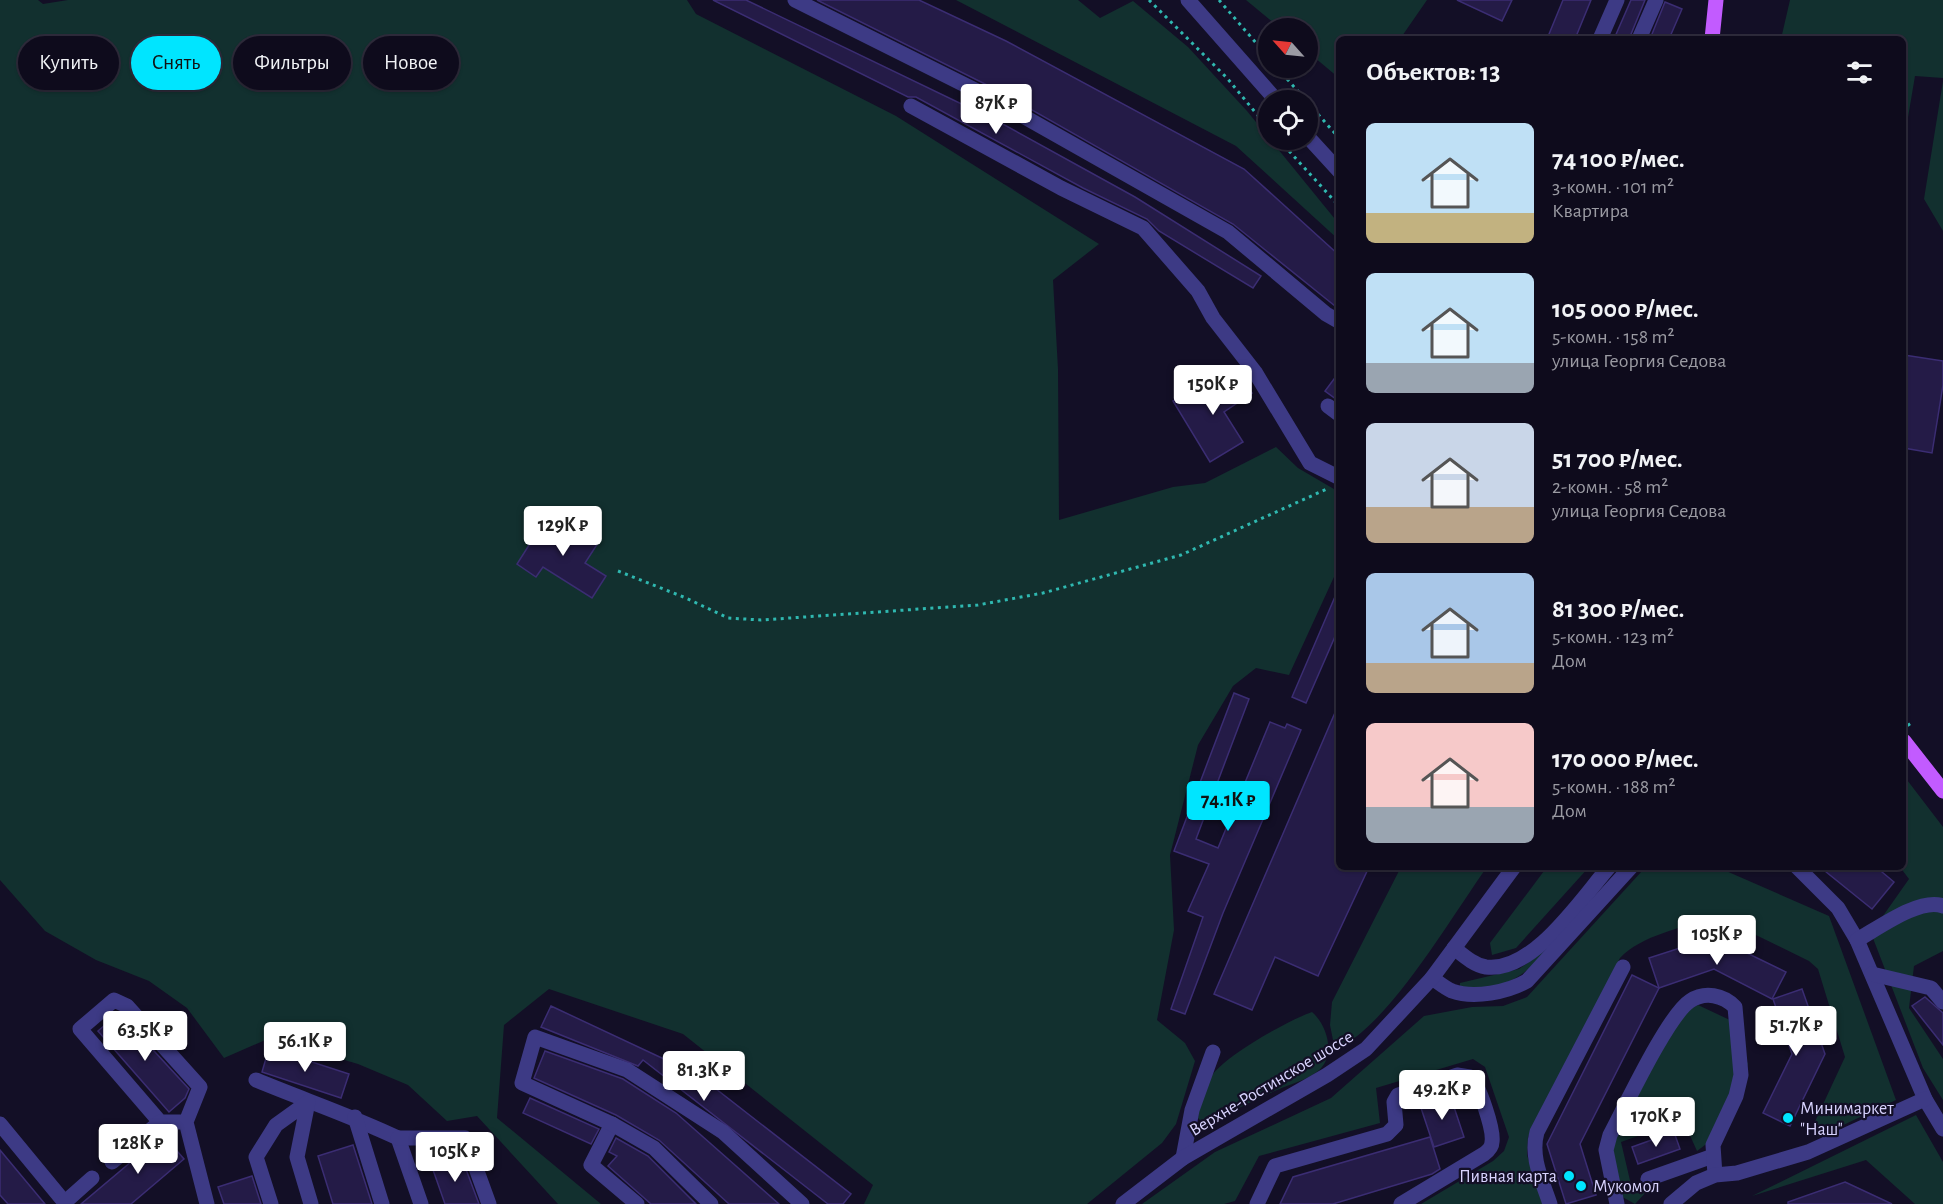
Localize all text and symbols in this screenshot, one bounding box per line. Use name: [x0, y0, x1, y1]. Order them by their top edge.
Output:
north arrow: [1258, 18, 1318, 78]
map controls: [1258, 18, 1318, 150]
chip: Купить: [18, 36, 119, 90]
chip: Снять: [131, 36, 221, 90]
chip: Фильтры: [233, 36, 351, 90]
chip: Новое: [363, 36, 459, 90]
icon: filters: [1843, 56, 1876, 89]
text: Объектов: 13: [1366, 59, 1501, 85]
pin: 87K ₽: [954, 84, 1038, 135]
button: locate: [1258, 90, 1318, 150]
text: 87K ₽: [975, 93, 1017, 113]
text: 74 100 ₽/мес.: [1552, 146, 1685, 172]
icon: home: [1414, 147, 1486, 219]
text: 3-комн. · 101 m²: [1552, 177, 1674, 197]
text: Квартира: [1552, 201, 1629, 221]
text: 105 000 ₽/мес.: [1552, 296, 1699, 322]
icon: home: [1414, 297, 1486, 369]
text: 5-комн. · 158 m²: [1552, 327, 1674, 347]
text: улица Георгия Седова: [1552, 351, 1726, 371]
pin: 150K ₽: [1164, 365, 1262, 416]
text: 150K ₽: [1188, 374, 1238, 394]
text: 51 700 ₽/мес.: [1552, 446, 1683, 472]
icon: home: [1414, 447, 1486, 519]
text: 2-комн. · 58 m²: [1552, 477, 1668, 497]
text: улица Георгия Седова: [1552, 501, 1726, 521]
pin: 129K ₽: [514, 506, 612, 557]
text: 129K ₽: [538, 515, 588, 535]
text: 81 300 ₽/мес.: [1552, 596, 1684, 622]
icon: home: [1414, 597, 1486, 669]
text: 5-комн. · 123 m²: [1552, 627, 1674, 647]
text: Дом: [1552, 651, 1587, 671]
text: 170 000 ₽/мес.: [1552, 746, 1699, 772]
icon: home: [1414, 747, 1486, 819]
text: 5-комн. · 188 m²: [1552, 777, 1676, 797]
pin: 74.1K ₽: [1173, 781, 1283, 832]
text: 74.1K ₽: [1201, 790, 1255, 810]
text: Дом: [1552, 801, 1587, 821]
pin: 105K ₽: [1668, 915, 1766, 966]
text: 105K ₽: [1692, 924, 1742, 944]
pin: 51.7K ₽: [1741, 1006, 1851, 1057]
pin: 63.5K ₽: [90, 1011, 200, 1062]
text: 51.7K ₽: [1769, 1015, 1823, 1035]
text: 63.5K ₽: [117, 1020, 173, 1040]
pin: 56.1K ₽: [250, 1022, 360, 1073]
street label: Верхне-Ростинское шоссе: [1187, 1028, 1357, 1140]
text: 56.1K ₽: [278, 1031, 332, 1051]
pin: 81.3K ₽: [649, 1051, 759, 1102]
text: 81.3K ₽: [677, 1060, 731, 1080]
pin: 49.2K ₽: [1387, 1070, 1497, 1121]
text: 49.2K ₽: [1413, 1079, 1471, 1099]
pin: 170K ₽: [1607, 1097, 1705, 1148]
place label: Минимаркет "Наш": [1800, 1100, 1894, 1139]
text: 170K ₽: [1631, 1106, 1681, 1126]
marker: Минимаркет "Наш": [1781, 1111, 1795, 1125]
pin: 128K ₽: [89, 1124, 187, 1175]
pin: 105K ₽: [406, 1132, 504, 1183]
text: 128K ₽: [113, 1133, 163, 1153]
text: 105K ₽: [430, 1141, 480, 1161]
place label: Пивная карта: [1459, 1168, 1557, 1186]
marker: Пивная карта: [1562, 1169, 1576, 1183]
place label: Мукомол: [1593, 1178, 1660, 1196]
marker: Мукомол: [1574, 1179, 1588, 1193]

